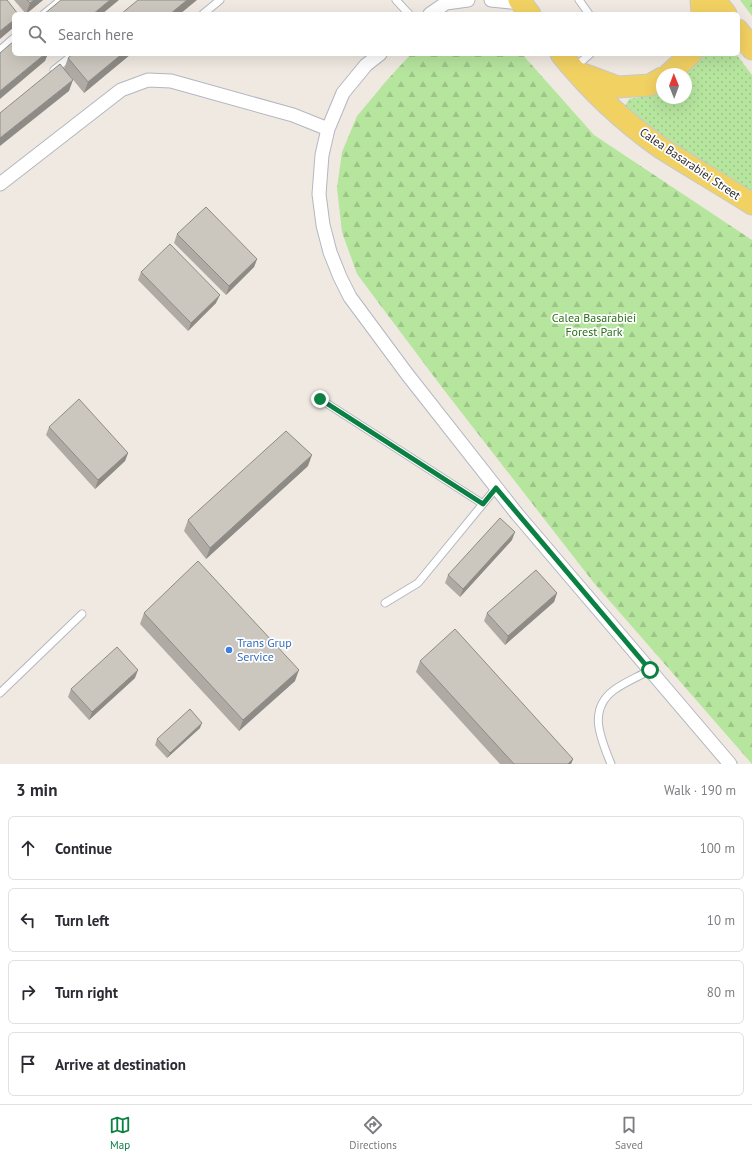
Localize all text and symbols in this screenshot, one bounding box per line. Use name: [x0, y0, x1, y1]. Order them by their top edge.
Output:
search box: [12, 12, 740, 56]
icon: search: [26, 23, 48, 45]
text: Search here: [58, 25, 134, 44]
north arrow: [656, 68, 692, 104]
street label: Calea Basarabiei Street: [637, 124, 743, 203]
park label: Calea Basarabiei Forest Park: [552, 310, 636, 339]
route end: [311, 390, 329, 408]
place label: Trans Grup Service: [237, 635, 292, 664]
marker: Trans Grup Service: [224, 645, 234, 655]
route start: [641, 661, 659, 679]
text: 3 min: [16, 779, 57, 801]
text: Walk · 190 m: [664, 782, 736, 799]
icon: ahead: [17, 837, 39, 859]
text: Continue: [55, 839, 112, 858]
text: 100 m: [700, 840, 735, 857]
icon: left: [17, 909, 39, 931]
text: Turn left: [55, 911, 109, 930]
text: 10 m: [707, 912, 735, 929]
icon: right: [17, 981, 39, 1003]
text: Turn right: [55, 983, 118, 1002]
text: 80 m: [707, 984, 735, 1001]
icon: arrive: [17, 1053, 39, 1075]
text: Arrive at destination: [55, 1055, 186, 1074]
tab: Map: [109, 1114, 131, 1152]
tab: Directions: [349, 1114, 397, 1152]
tab: Saved: [615, 1114, 643, 1152]

